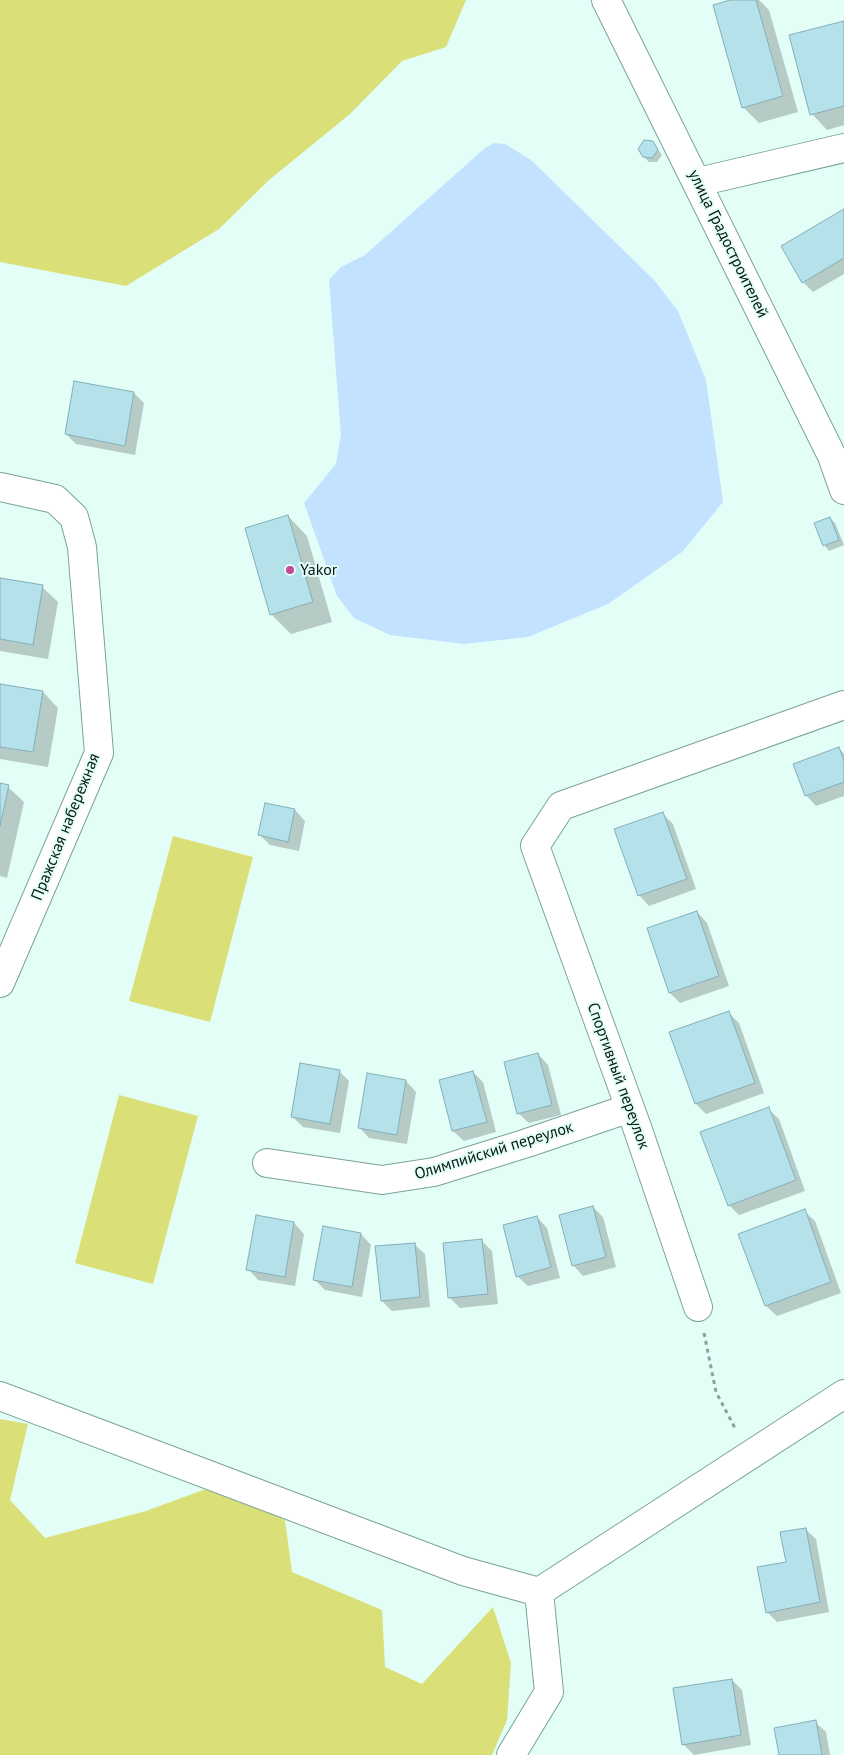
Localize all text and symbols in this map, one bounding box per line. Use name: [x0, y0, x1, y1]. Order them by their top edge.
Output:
street label: улица Градостроителей: [684, 167, 772, 321]
place label: Yakor: [300, 560, 337, 580]
marker: Yakor: [284, 564, 296, 576]
street label: Пражская набережная: [28, 751, 104, 903]
street label: Спортивный переулок: [583, 1000, 653, 1152]
street label: Олимпийский переулок: [412, 1118, 576, 1184]

